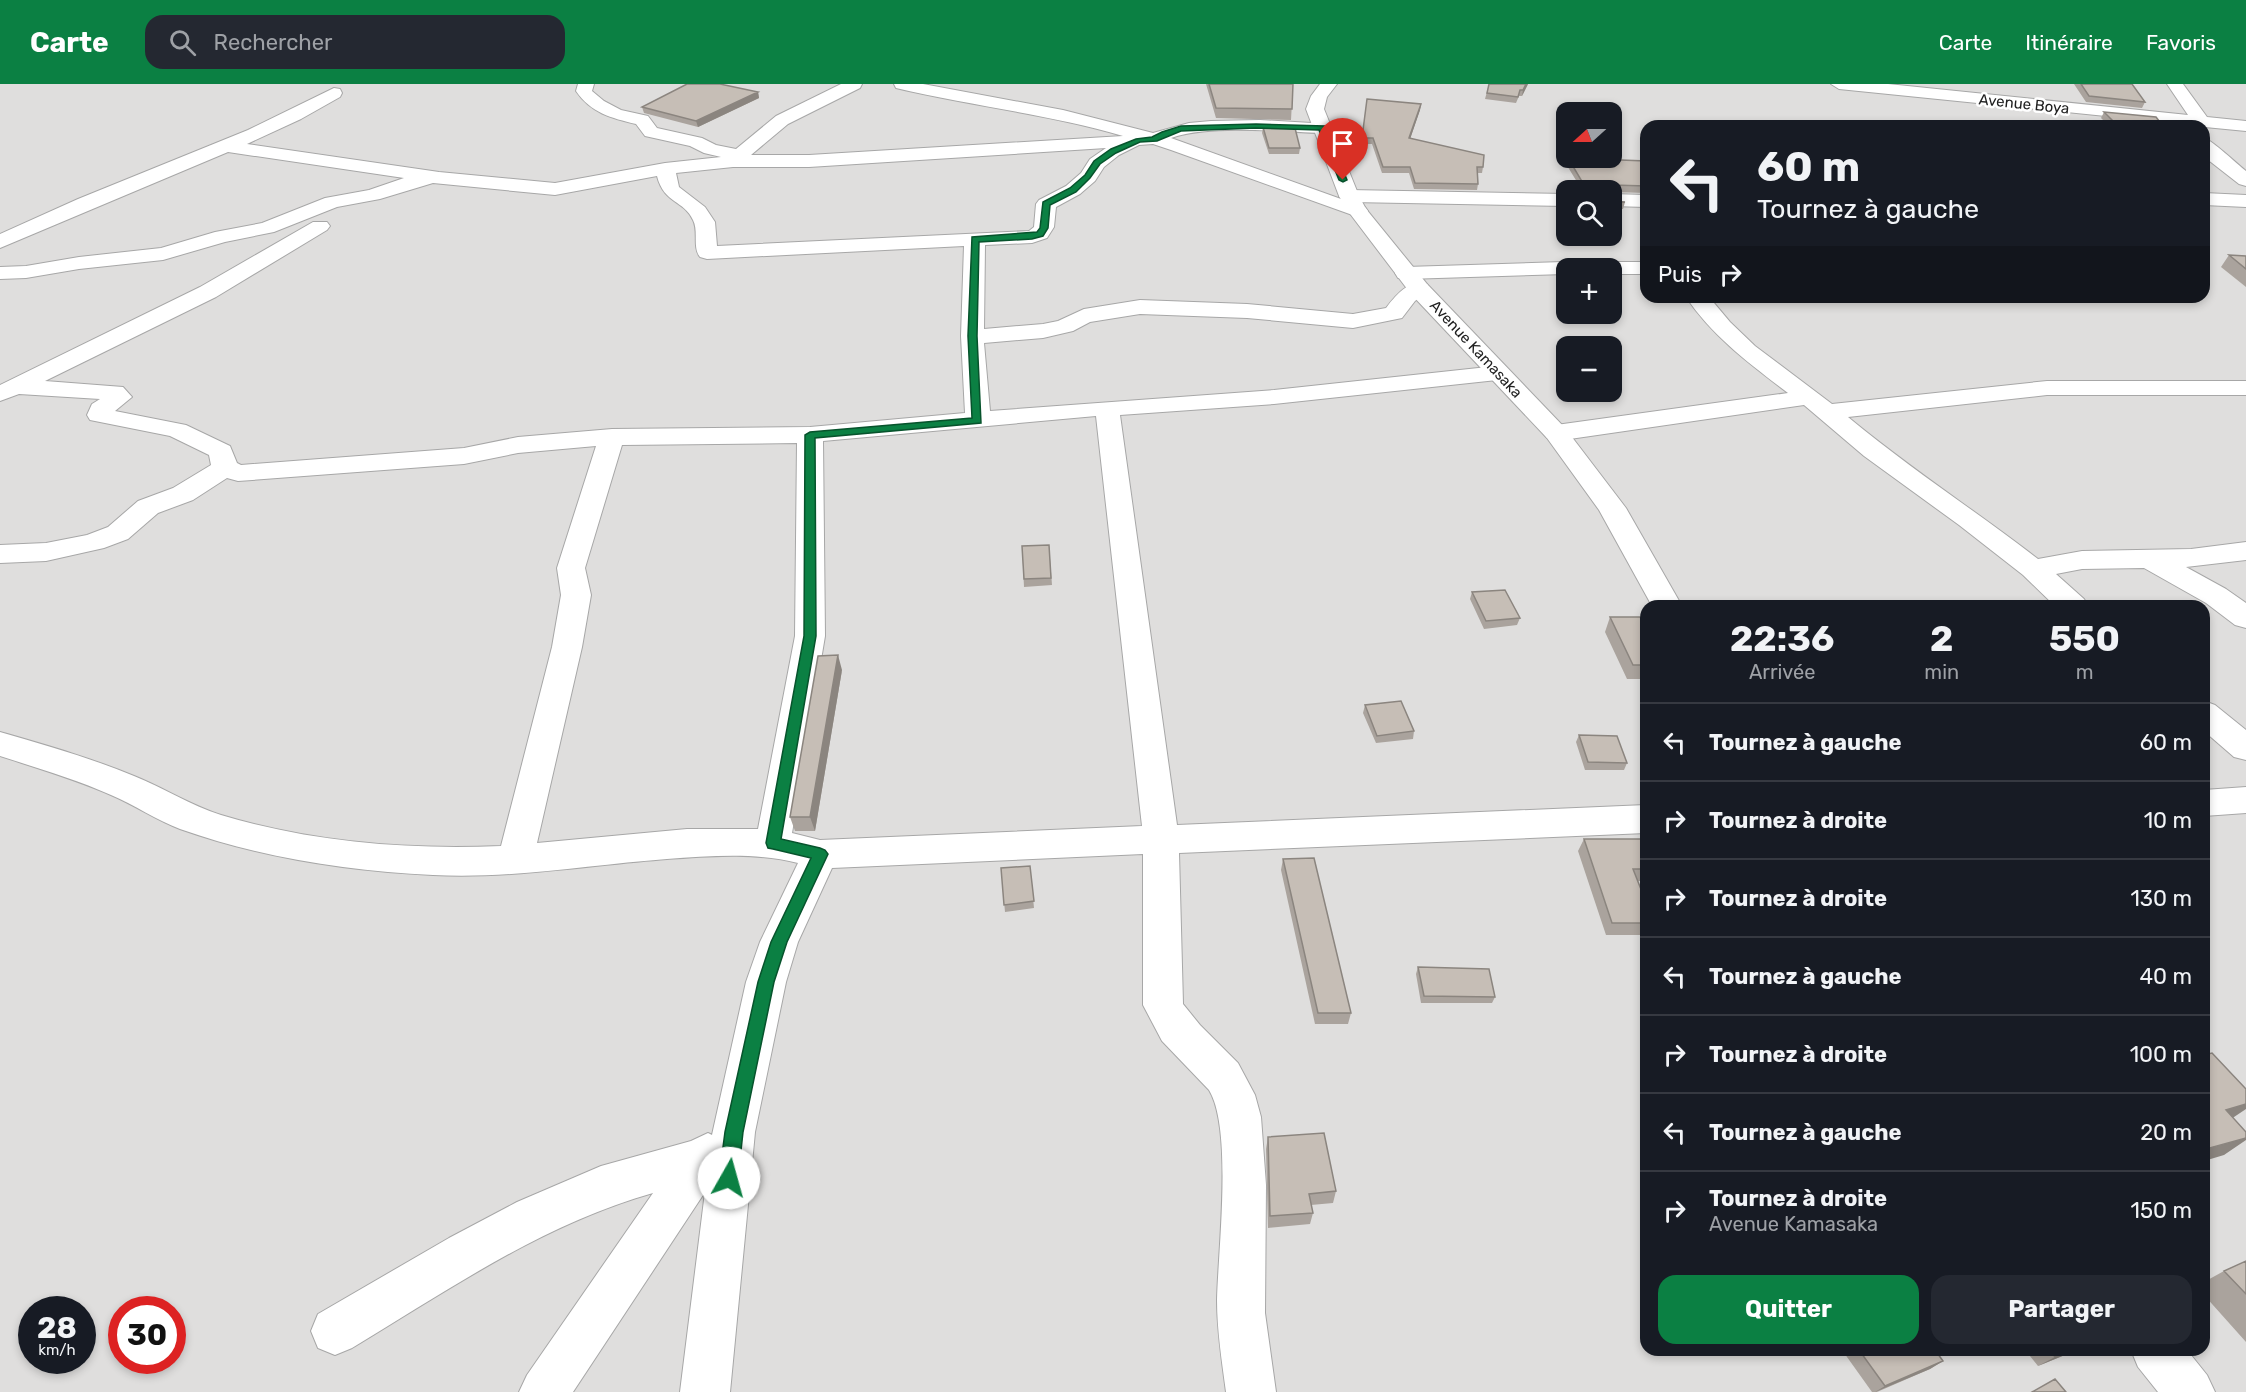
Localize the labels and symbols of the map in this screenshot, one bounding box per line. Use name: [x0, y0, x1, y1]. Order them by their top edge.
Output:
street label: Avenue Boya: [1978, 90, 2070, 118]
north arrow: [1556, 102, 1622, 168]
pin: [1317, 118, 1368, 180]
street label: Avenue Kamasaka: [1426, 296, 1526, 402]
position arrow: [697, 1146, 761, 1210]
speed limit sign: 30: [108, 1296, 186, 1374]

